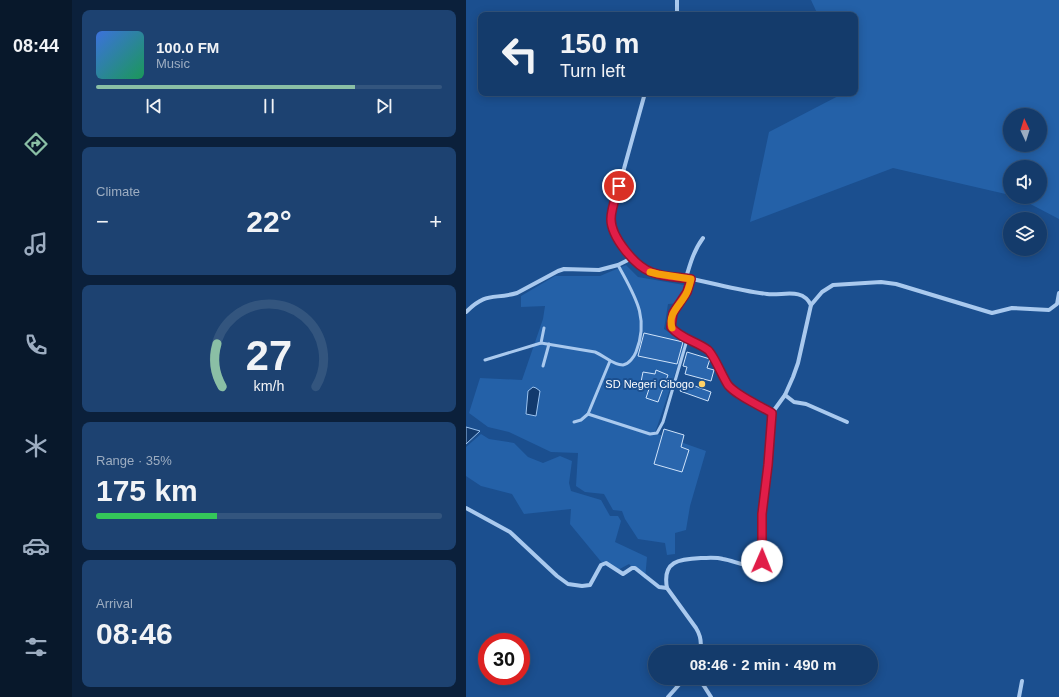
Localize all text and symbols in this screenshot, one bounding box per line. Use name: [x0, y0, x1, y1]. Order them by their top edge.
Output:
icon: left: [494, 28, 546, 80]
text: 150 m: [560, 28, 639, 59]
text: 08:44: [13, 36, 59, 56]
text: 100.0 FM: [156, 39, 219, 56]
text: Music: [156, 56, 190, 71]
text: Turn left: [560, 61, 625, 81]
icon: previous: [143, 95, 165, 117]
icon: pause: [258, 95, 280, 117]
icon: next: [373, 95, 395, 117]
north arrow: [1003, 108, 1047, 152]
map controls: [1003, 108, 1047, 256]
icon: directions: [22, 130, 50, 158]
button: sound: [1003, 160, 1047, 204]
pin: [602, 169, 636, 203]
icon: arrive: [608, 175, 630, 197]
text: Climate: [96, 184, 140, 199]
text: 22°: [246, 205, 292, 238]
text: −: [96, 209, 109, 234]
text: +: [429, 209, 442, 234]
button: layers: [1003, 212, 1047, 256]
icon: music: [22, 230, 50, 258]
icon: phone: [22, 331, 50, 359]
text: 27: [246, 331, 292, 378]
text: km/h: [254, 377, 285, 393]
place label: SD Negeri Cibogo: [605, 378, 694, 390]
marker: SD Negeri Cibogo: [697, 379, 707, 389]
icon: climate: [22, 432, 50, 460]
text: Range · 35%: [96, 453, 172, 468]
text: 175 km: [96, 474, 198, 507]
icon: car: [22, 532, 50, 560]
position arrow: [741, 540, 783, 582]
text: Arrival: [96, 596, 133, 611]
text: 08:46: [96, 617, 173, 650]
icon: filters: [22, 633, 50, 661]
speed limit sign: 30: [478, 633, 530, 685]
text: 08:46 · 2 min · 490 m: [690, 656, 836, 673]

